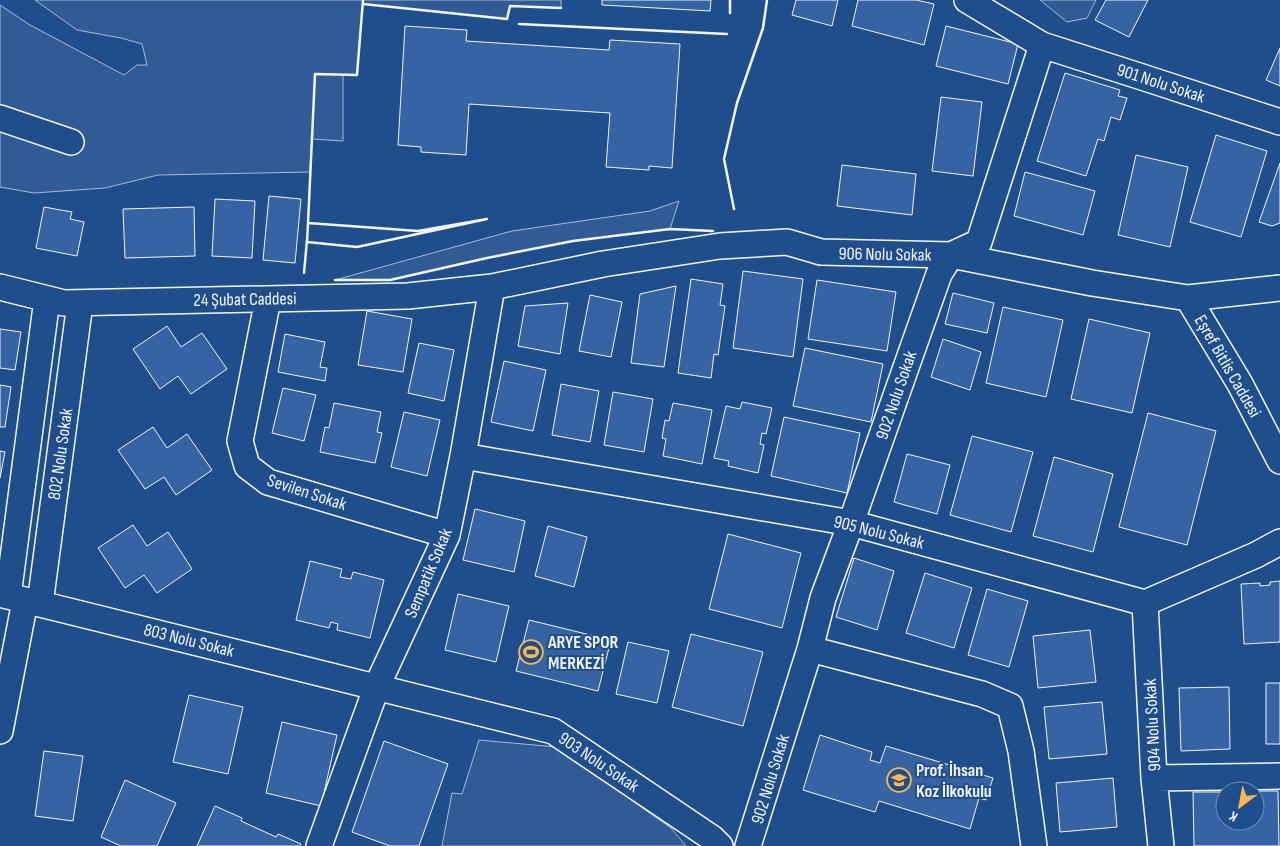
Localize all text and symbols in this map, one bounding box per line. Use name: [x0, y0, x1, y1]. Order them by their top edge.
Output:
street label: 901 Nolu Sokak: [1114, 59, 1208, 108]
street label: 906 Nolu Sokak: [838, 243, 932, 266]
street label: 24 Şubat Caddesi: [193, 288, 297, 311]
street label: Eşref Bitlis Caddesi: [1190, 311, 1265, 421]
street label: 902 Nolu Sokak: [871, 348, 921, 442]
street label: 802 Nolu Sokak: [44, 407, 77, 501]
street label: Sevilen Sokak: [265, 470, 349, 515]
street label: 905 Nolu Sokak: [832, 511, 926, 554]
street label: Sempatik Sokak: [400, 525, 457, 621]
street label: 803 Nolu Sokak: [141, 619, 236, 662]
place label: ARYE SPOR MERKEZİ: [547, 632, 619, 674]
sports icon: ARYE SPOR MERKEZİ: [518, 639, 544, 665]
street label: 904 Nolu Sokak: [1140, 678, 1165, 772]
street label: 903 Nolu Sokak: [554, 728, 643, 797]
street label: 902 Nolu Sokak: [747, 732, 794, 826]
place label: Prof. İhsan Koz İlkokulu: [916, 760, 992, 802]
school or university icon: Prof. İhsan Koz İlkokulu: [886, 767, 912, 793]
north arrow: [1215, 781, 1265, 831]
text: K: [1226, 808, 1241, 826]

